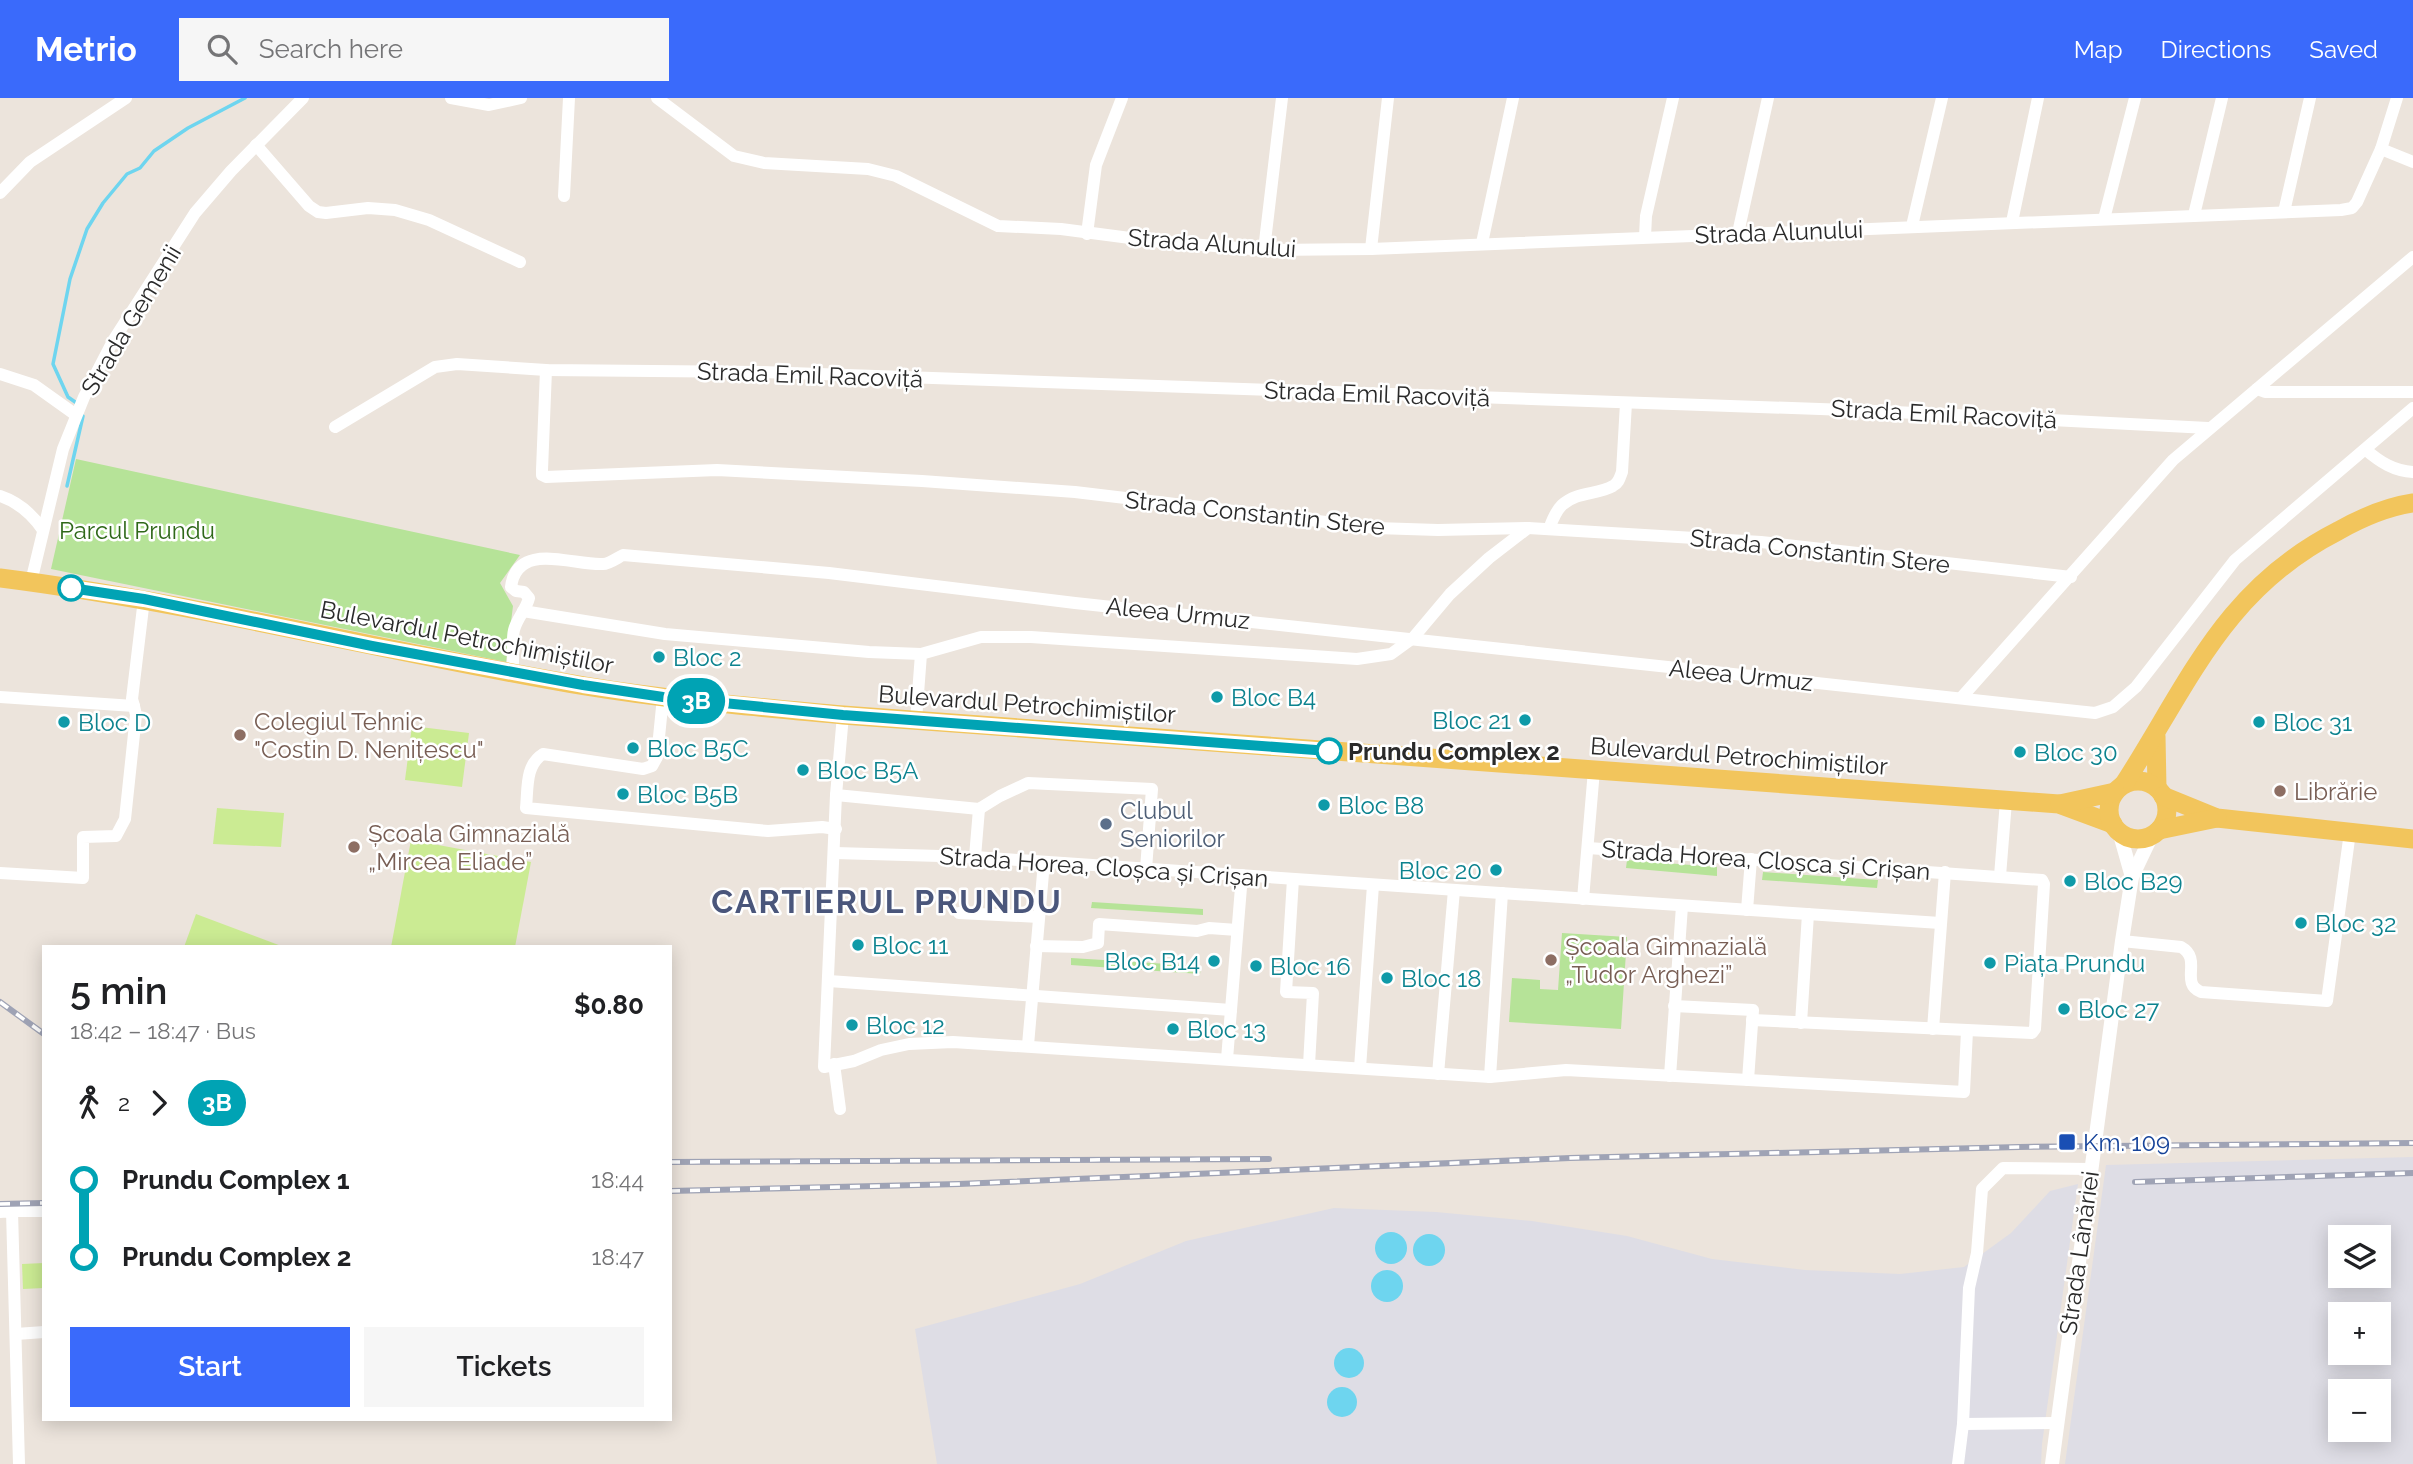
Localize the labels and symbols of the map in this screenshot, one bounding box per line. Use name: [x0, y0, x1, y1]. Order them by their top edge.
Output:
street label: Strada Alunului: [1694, 215, 1864, 249]
street label: Strada Alunului: [1127, 223, 1297, 263]
street label: Strada Gemenii: [75, 240, 187, 400]
street label: Strada Emil Racoviță: [696, 357, 924, 393]
street label: Strada Emil Racoviță: [1263, 376, 1491, 412]
street label: Strada Emil Racoviță: [1830, 394, 2058, 434]
street label: Strada Constantin Stere: [1124, 485, 1386, 541]
park label: Parcul Prundu: [59, 516, 215, 545]
street label: Strada Constantin Stere: [1689, 523, 1951, 579]
unlabelled marker: [58, 575, 84, 601]
street label: Aleea Urmuz: [1105, 591, 1251, 635]
street label: Bulevardul Petrochimiștilor: [318, 594, 617, 680]
place label: Bloc 2: [673, 643, 742, 672]
marker: Bloc 2: [651, 649, 667, 665]
street label: Aleea Urmuz: [1668, 653, 1814, 697]
line badge: 3B: [664, 678, 728, 724]
street label: Bulevardul Petrochimiștilor: [877, 679, 1177, 729]
place label: Bloc B4: [1231, 683, 1316, 712]
marker: Bloc B4: [1209, 689, 1225, 705]
place label: Bloc 21: [1432, 706, 1511, 735]
place label: Colegiul Tehnic "Costin D. Nenițescu": [254, 707, 484, 764]
place label: Bloc D: [78, 708, 151, 737]
place label: Bloc 31: [2273, 708, 2352, 737]
marker: Bloc 21: [1517, 712, 1533, 728]
marker: Bloc D: [56, 714, 72, 730]
marker: Bloc 31: [2251, 714, 2267, 730]
marker: Colegiul Tehnic "Costin D. Nenițescu": [232, 727, 248, 743]
street label: Bulevardul Petrochimiștilor: [1589, 731, 1889, 781]
place label: Bloc B5C: [647, 734, 749, 763]
place label: Prundu Complex 2: [1348, 737, 1560, 766]
marker: Prundu Complex 2: [1316, 738, 1342, 764]
place label: Bloc 30: [2034, 738, 2118, 767]
marker: Bloc B5C: [625, 740, 641, 756]
marker: Bloc 30: [2012, 744, 2028, 760]
place label: Bloc B5A: [817, 756, 918, 785]
marker: Bloc B5A: [795, 762, 811, 778]
place label: Librărie: [2294, 777, 2377, 806]
place label: Bloc B5B: [637, 780, 738, 809]
marker: Librărie: [2272, 783, 2288, 799]
marker: Bloc B5B: [615, 786, 631, 802]
place label: Bloc B8: [1338, 791, 1424, 820]
place label: Clubul Seniorilor: [1120, 796, 1226, 853]
marker: Bloc B8: [1316, 797, 1332, 813]
marker: Clubul Seniorilor: [1098, 816, 1114, 832]
place label: Școala Gimnazială „Mircea Eliade”: [368, 819, 570, 876]
street label: Strada Horea, Cloșca și Crișan: [1601, 834, 1931, 886]
marker: Școala Gimnazială „Mircea Eliade”: [346, 839, 362, 855]
street label: Strada Horea, Cloșca și Crișan: [939, 841, 1269, 893]
place label: Bloc 20: [1399, 856, 1482, 885]
marker: Bloc 20: [1488, 862, 1504, 878]
place label: Bloc B29: [2084, 867, 2183, 896]
marker: Bloc B29: [2062, 873, 2078, 889]
district label: CARTIERUL PRUNDU: [711, 883, 1063, 920]
place label: Bloc 32: [2315, 909, 2396, 938]
marker: Bloc 32: [2293, 915, 2309, 931]
place label: Bloc 11: [872, 931, 949, 960]
place label: Școala Gimnazială „Tudor Arghezi”: [1565, 932, 1767, 989]
marker: Bloc 11: [850, 937, 866, 953]
place label: Bloc B14: [1105, 947, 1200, 976]
place label: Piața Prundu: [2004, 949, 2145, 978]
place label: Bloc 16: [1270, 952, 1351, 981]
marker: Școala Gimnazială „Tudor Arghezi”: [1543, 952, 1559, 968]
marker: Bloc B14: [1206, 953, 1222, 969]
marker: Piața Prundu: [1982, 955, 1998, 971]
marker: Bloc 16: [1248, 958, 1264, 974]
place label: Bloc 18: [1401, 964, 1482, 993]
marker: Bloc 18: [1379, 970, 1395, 986]
place label: Bloc 27: [2078, 995, 2160, 1024]
marker: Bloc 27: [2056, 1001, 2072, 1017]
place label: Bloc 12: [866, 1011, 945, 1040]
place label: Bloc 13: [1187, 1015, 1266, 1044]
marker: Bloc 12: [844, 1017, 860, 1033]
marker: Bloc 13: [1165, 1021, 1181, 1037]
place label: Km. 109: [2083, 1128, 2170, 1157]
marker: Km. 109: [2057, 1132, 2077, 1152]
street label: Strada Lânăriei: [2053, 1169, 2105, 1337]

